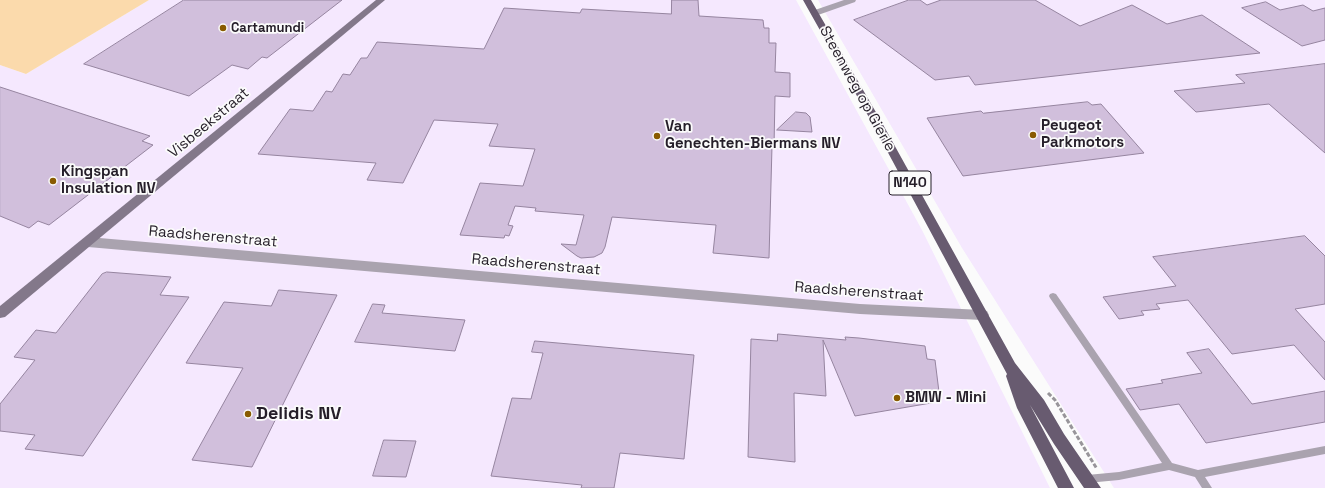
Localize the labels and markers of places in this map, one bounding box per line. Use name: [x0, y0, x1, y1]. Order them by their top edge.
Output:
place label: Cartamundi: [231, 20, 304, 36]
marker: Cartamundi: [218, 23, 228, 33]
place label: Peugeot Parkmotors: [1041, 117, 1124, 152]
place label: Van Genechten-Biermans NV: [665, 118, 840, 153]
marker: Peugeot Parkmotors: [1028, 130, 1038, 140]
marker: Van Genechten-Biermans NV: [652, 131, 662, 141]
place label: Kingspan Insulation NV: [61, 163, 156, 198]
marker: Kingspan Insulation NV: [48, 176, 58, 186]
place label: BMW - Mini: [905, 389, 986, 407]
marker: BMW - Mini: [892, 393, 902, 403]
place label: Delidis NV: [256, 403, 341, 425]
marker: Delidis NV: [243, 409, 253, 419]

